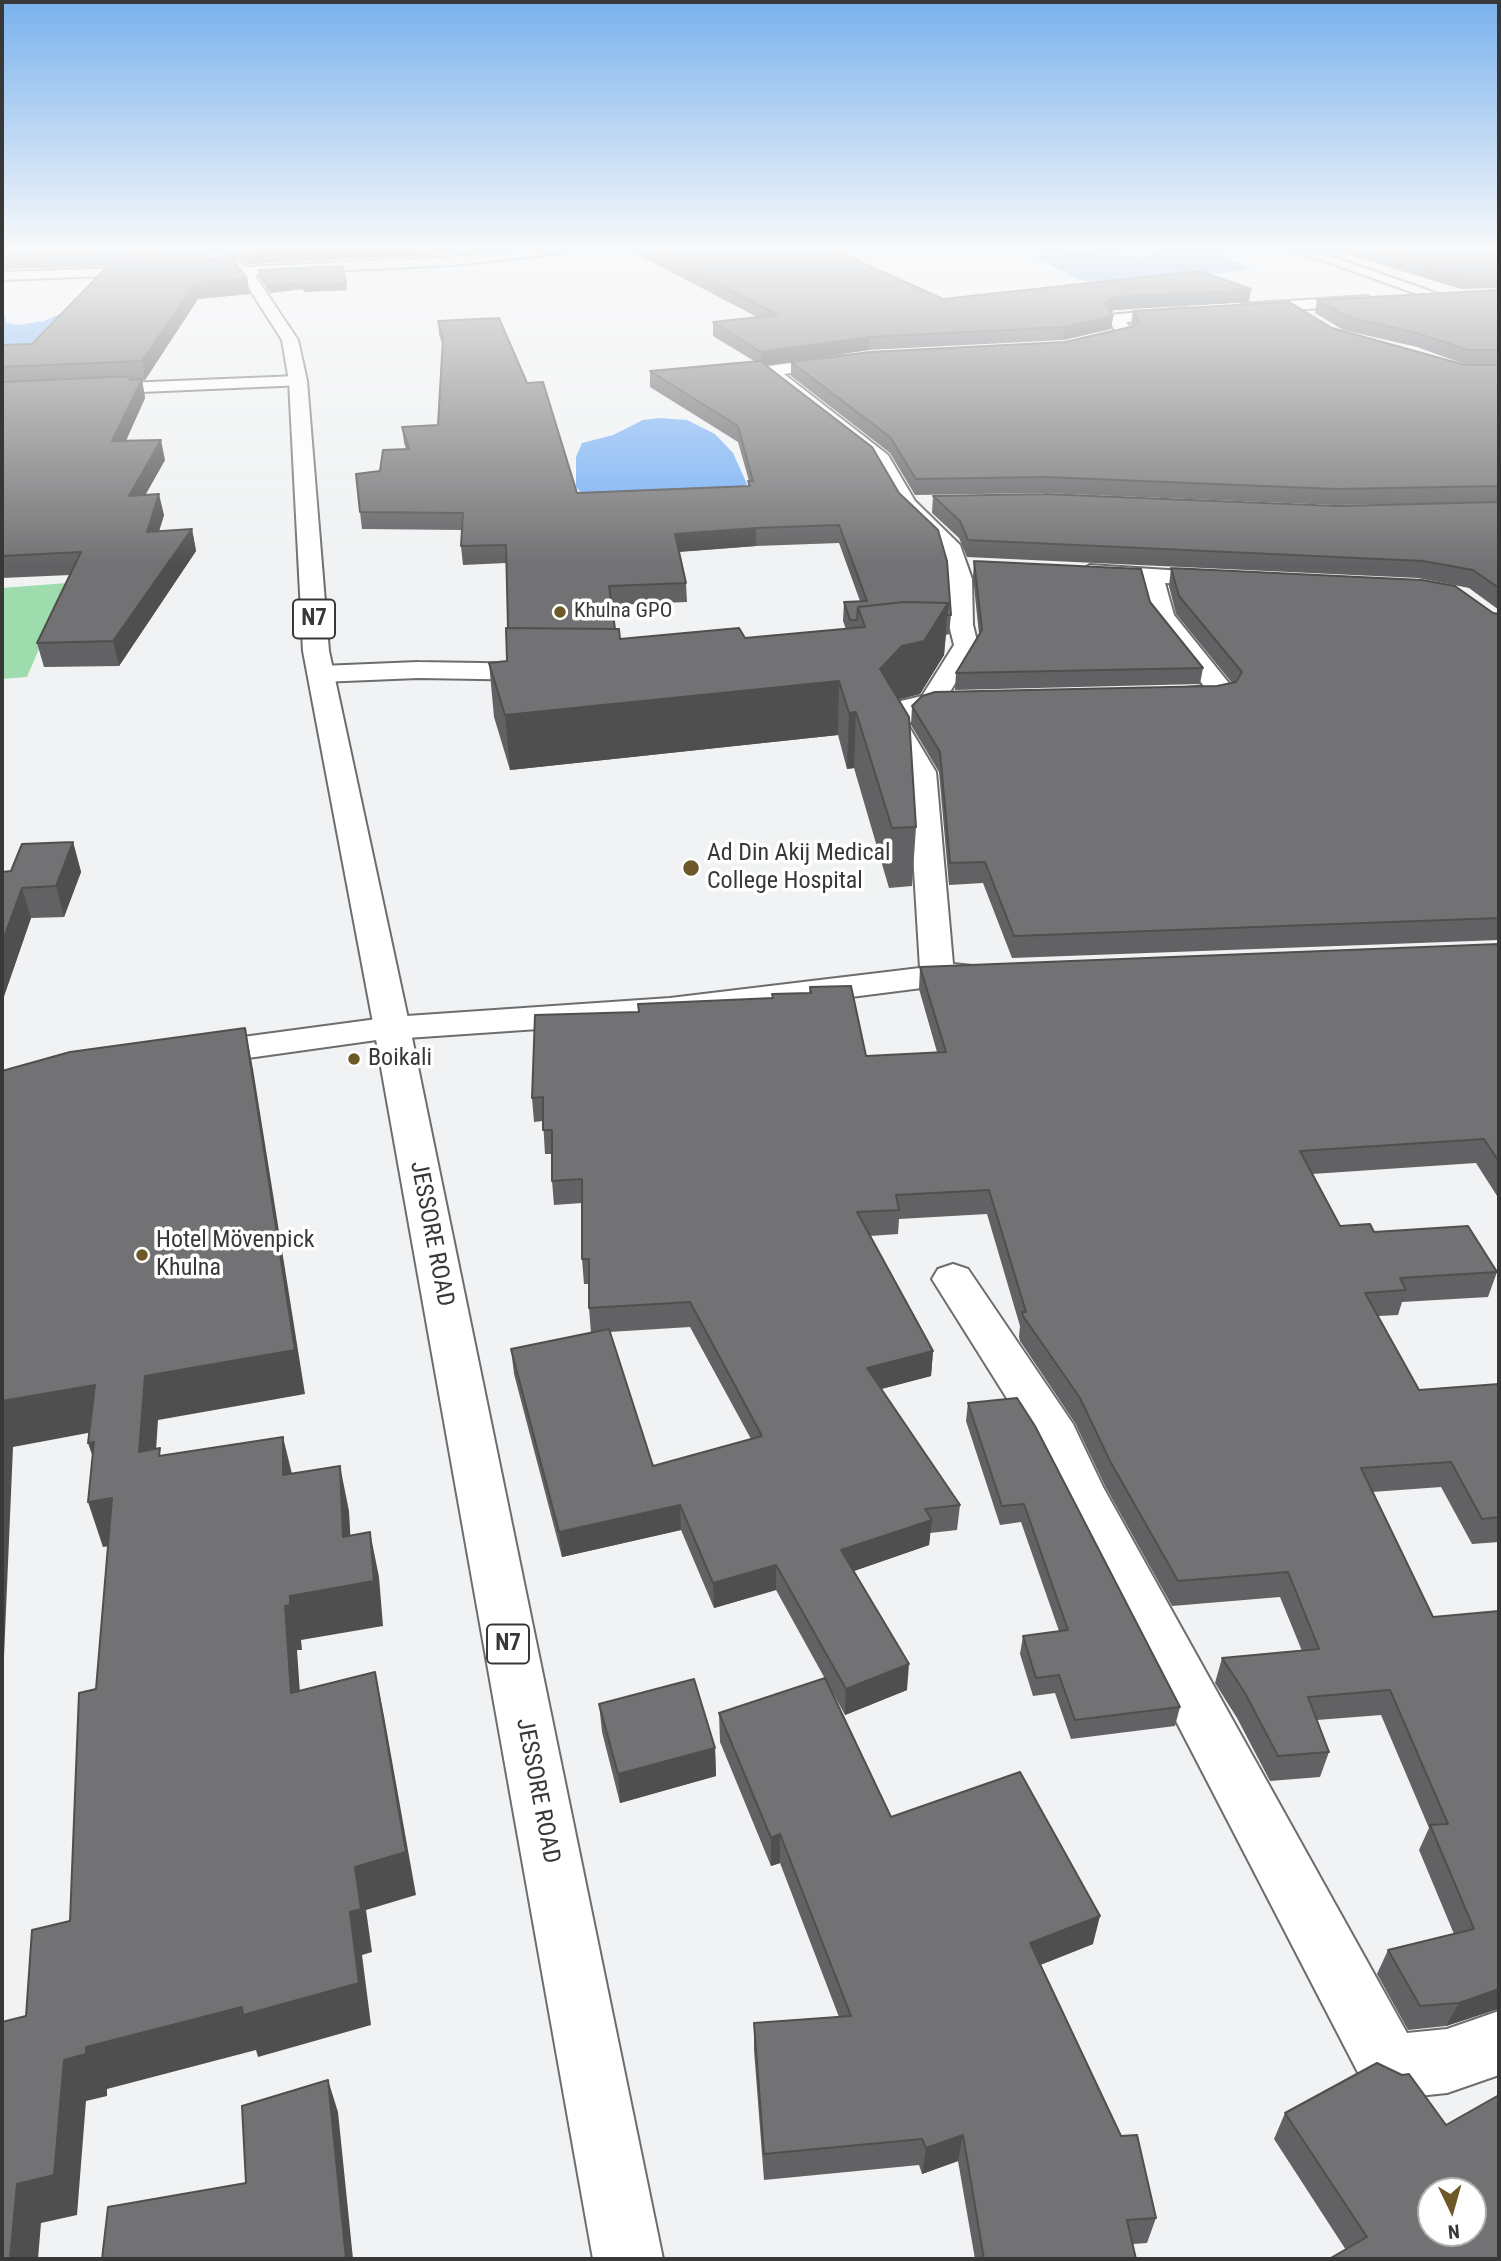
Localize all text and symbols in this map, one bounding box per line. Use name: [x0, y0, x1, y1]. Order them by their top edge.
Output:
place label: Khulna GPO: [574, 599, 672, 625]
road number: N7: [293, 600, 335, 638]
marker: Khulna GPO: [552, 604, 568, 620]
place label: Ad Din Akij Medical College Hospital: [707, 840, 891, 896]
marker: Ad Din Akij Medical College Hospital: [681, 858, 701, 878]
place label: Boikali: [368, 1045, 432, 1073]
marker: Boikali: [346, 1051, 362, 1067]
street label: JESSORE ROAD: [403, 1159, 459, 1309]
place label: Hotel Mövenpick Khulna: [156, 1227, 315, 1283]
marker: Hotel Mövenpick Khulna: [134, 1247, 150, 1263]
road number: N7: [487, 1624, 529, 1664]
street label: JESSORE ROAD: [509, 1716, 565, 1866]
north arrow: [1417, 2177, 1487, 2247]
text: N: [1447, 2219, 1461, 2243]

